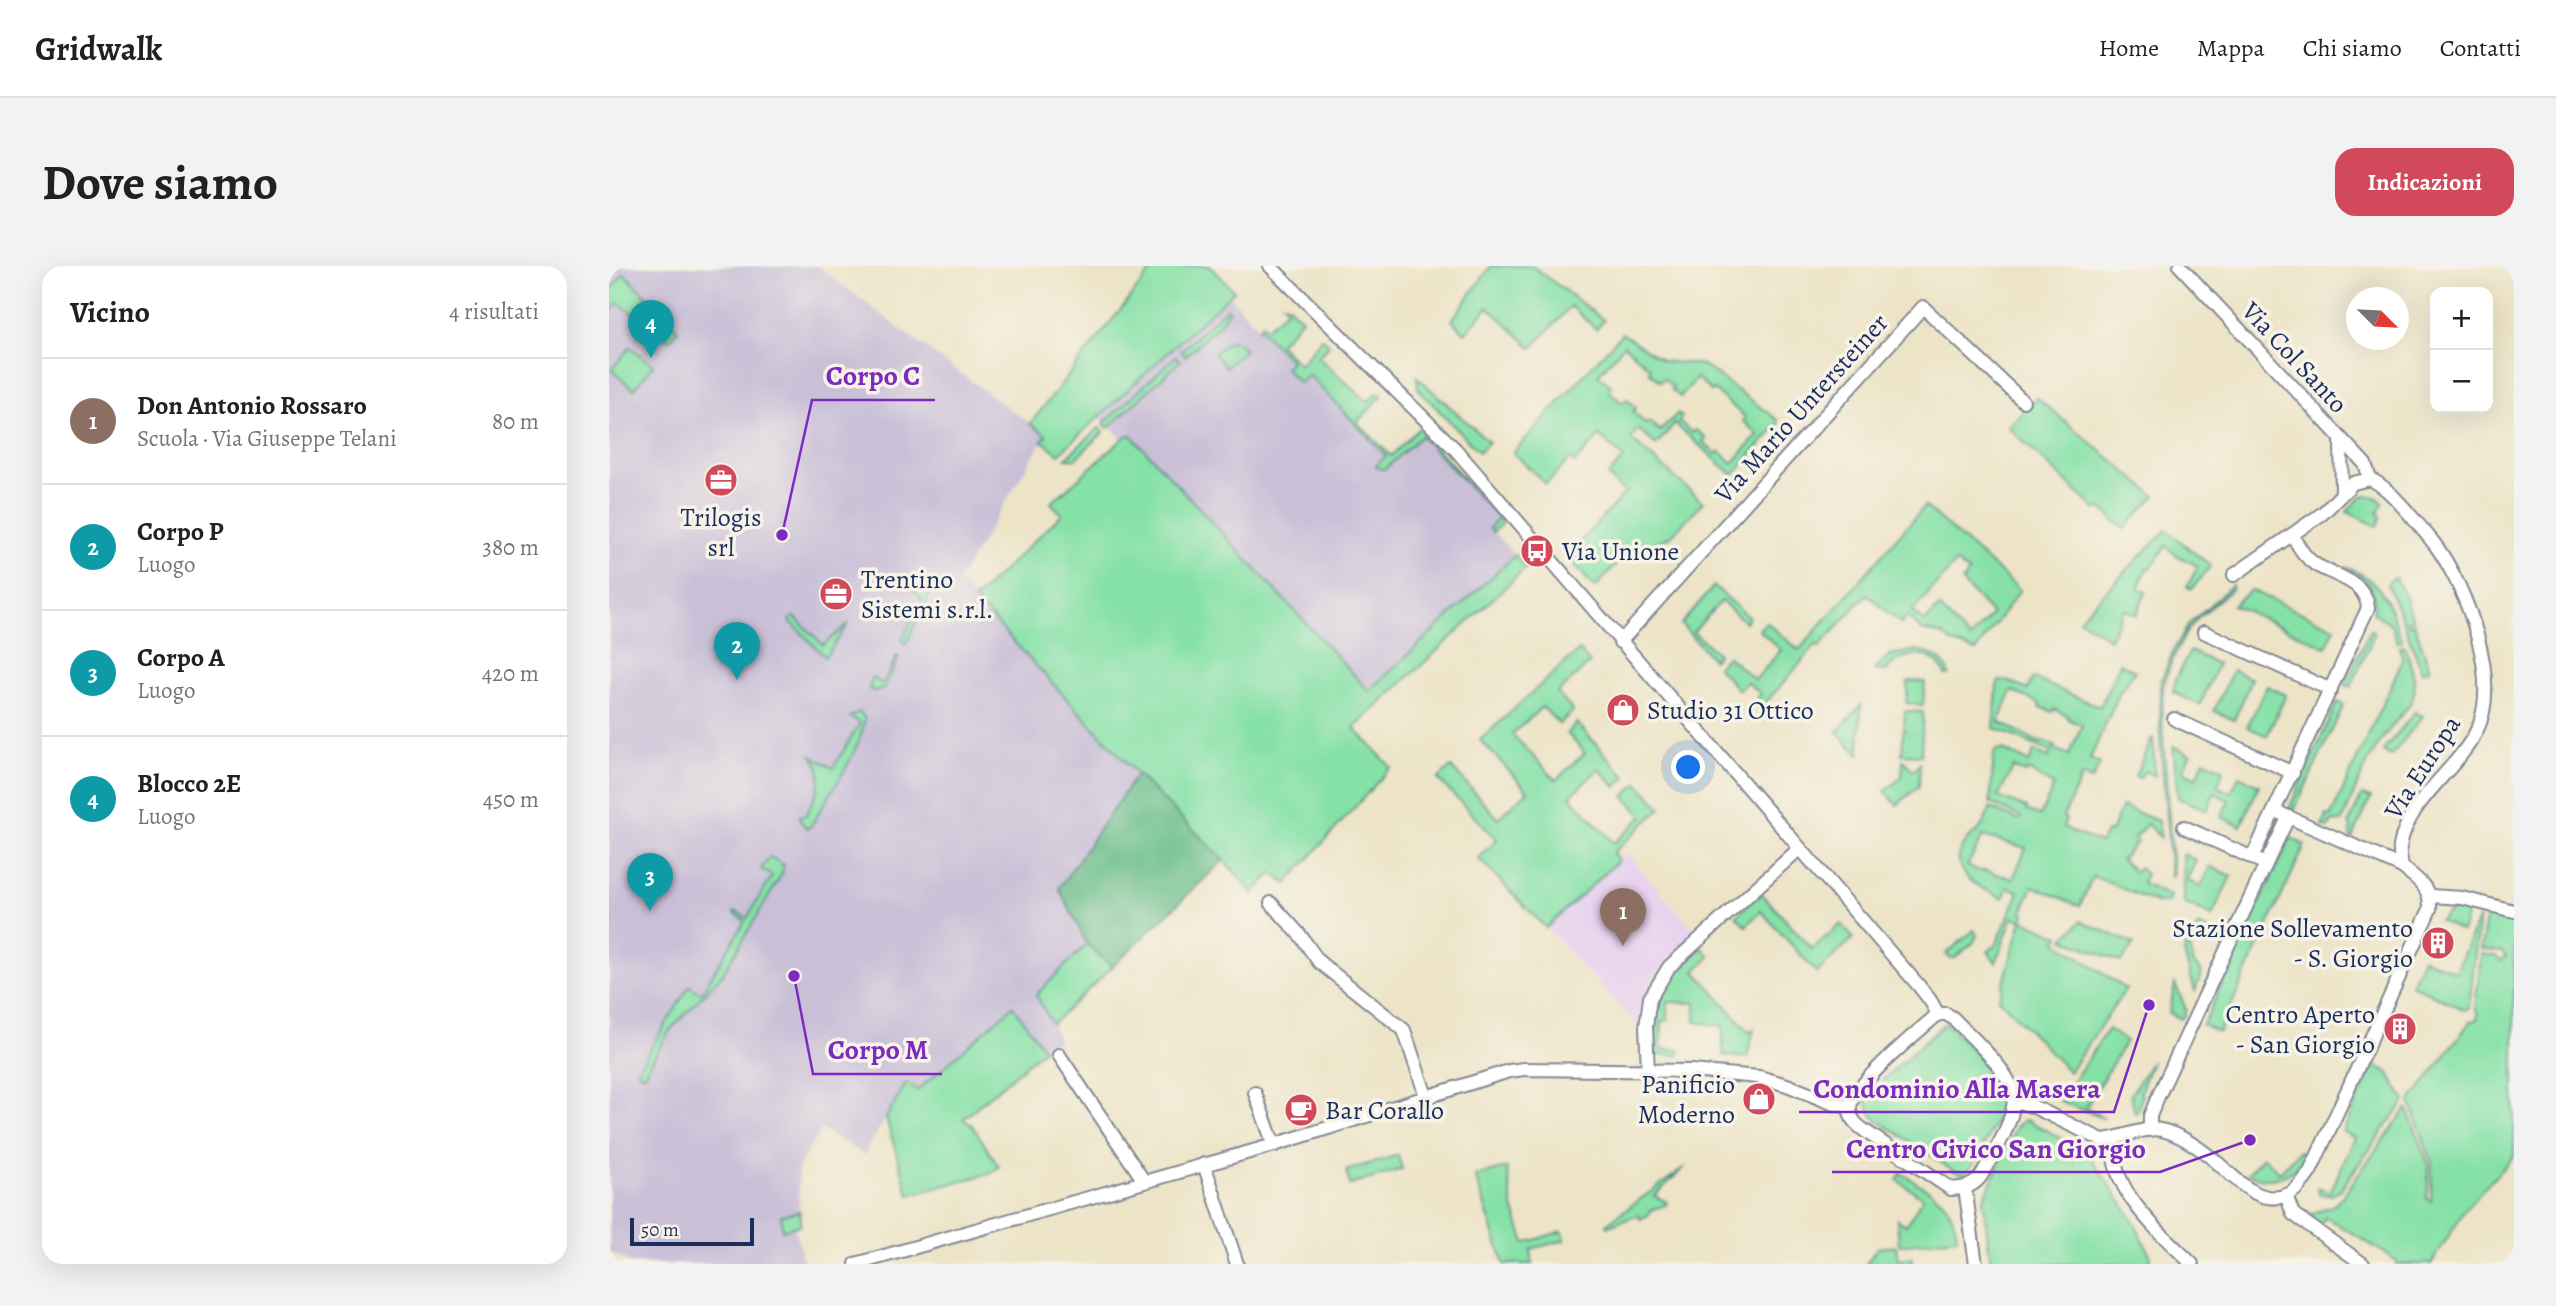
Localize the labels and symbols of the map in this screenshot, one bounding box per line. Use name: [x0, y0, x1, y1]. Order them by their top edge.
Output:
north arrow: [2346, 287, 2409, 350]
street label: Via Col Santo: [2233, 293, 2355, 421]
pin: 4: [628, 300, 674, 358]
street label: Via Mario Untersteiner: [1706, 306, 1896, 512]
callout: Corpo C: [812, 351, 935, 400]
text: Corpo C: [826, 357, 920, 395]
office icon: Trilogis srl: [702, 461, 740, 499]
place label: Trilogis srl: [681, 500, 761, 565]
bus stop icon: Via Unione: [1518, 532, 1556, 570]
place label: Via Unione: [1561, 534, 1679, 569]
place label: Trentino Sistemi s.r.l.: [861, 562, 994, 627]
office icon: Trentino Sistemi s.r.l.: [817, 575, 855, 613]
pin: 2: [714, 622, 760, 680]
shop icon: Studio 31 Ottico: [1604, 691, 1642, 729]
place label: Studio 31 Ottico: [1647, 693, 1814, 728]
street label: Via Europa: [2375, 709, 2469, 827]
your location: [1671, 750, 1705, 784]
pin: 3: [627, 853, 673, 911]
pin: 1: [1600, 888, 1646, 946]
place label: Stazione Sollevamento - S. Giorgio: [2172, 911, 2413, 976]
building icon: Stazione Sollevamento - S. Giorgio: [2419, 924, 2457, 962]
place label: Centro Aperto - San Giorgio: [2225, 997, 2375, 1062]
building icon: Centro Aperto - San Giorgio: [2381, 1010, 2419, 1048]
callout: Corpo M: [813, 1025, 942, 1074]
text: Corpo M: [828, 1031, 928, 1069]
callout: Condominio Alla Masera: [1799, 1063, 2114, 1112]
place label: Panificio Moderno: [1638, 1067, 1735, 1132]
text: Condominio Alla Masera: [1813, 1070, 2101, 1108]
shop icon: Panificio Moderno: [1740, 1080, 1778, 1118]
cafe icon: Bar Corallo: [1282, 1091, 1320, 1129]
place label: Bar Corallo: [1325, 1093, 1444, 1128]
callout: Centro Civico San Giorgio: [1832, 1123, 2160, 1172]
text: Centro Civico San Giorgio: [1846, 1130, 2146, 1168]
scale bar: [630, 1215, 754, 1247]

